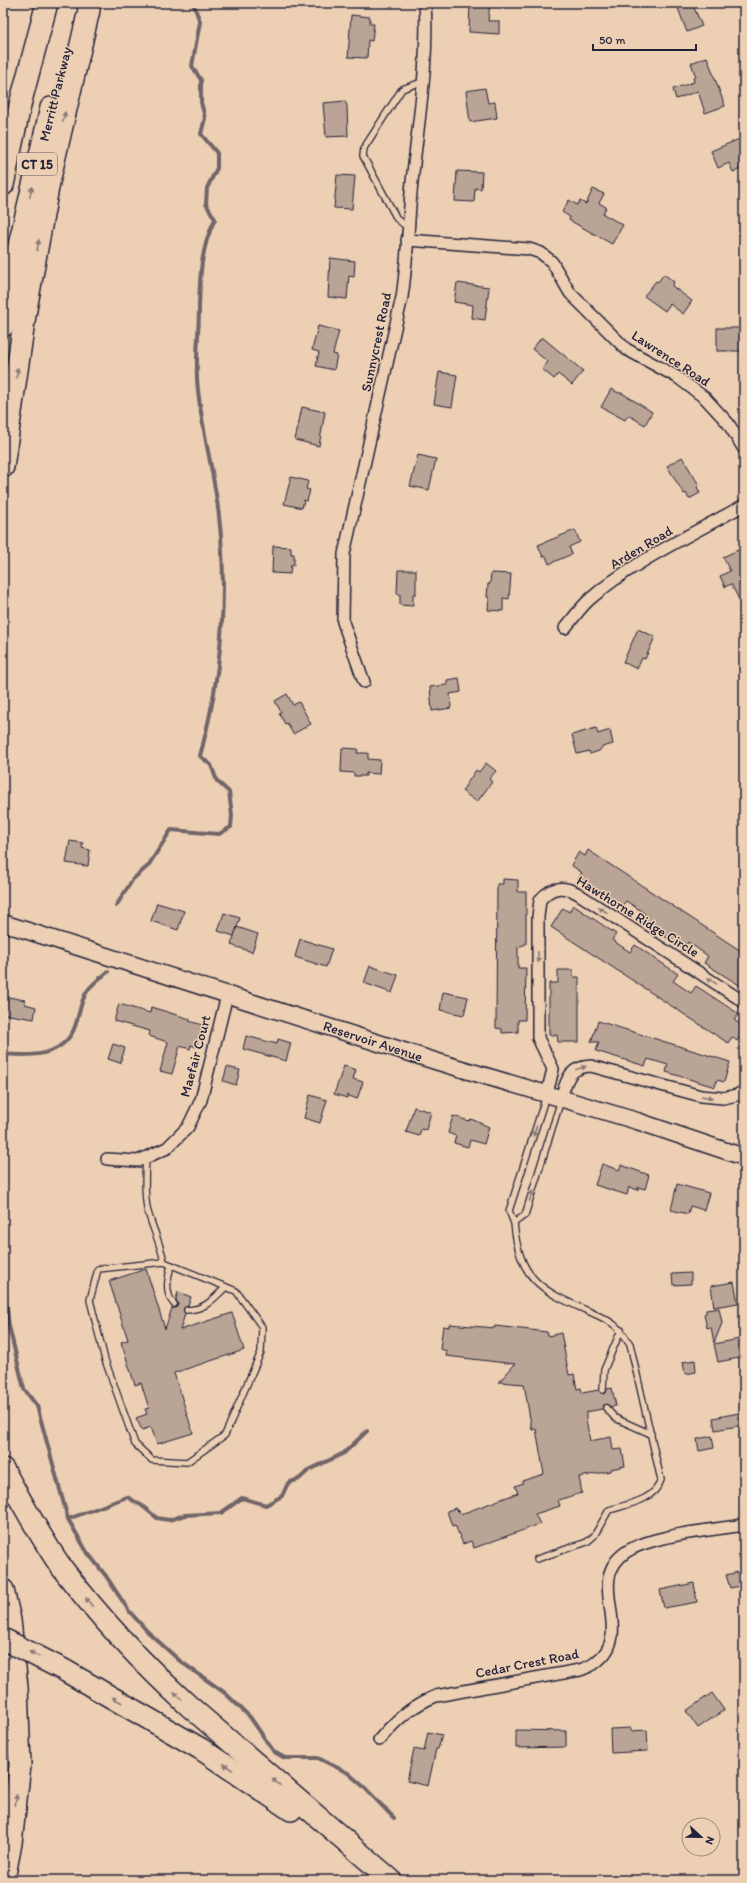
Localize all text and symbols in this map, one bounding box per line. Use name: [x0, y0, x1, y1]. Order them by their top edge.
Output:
scale bar: [593, 26, 696, 52]
text: 50 m: [599, 33, 625, 47]
street label: Merritt Parkway: [36, 45, 76, 143]
one-way arrow: [61, 111, 67, 124]
road number: CT 15: [17, 153, 57, 175]
one-way arrow: [28, 186, 34, 198]
one-way arrow: [35, 239, 41, 251]
street label: Sunnycrest Road: [358, 290, 395, 393]
street label: Lawrence Road: [628, 327, 714, 390]
one-way arrow: [14, 367, 20, 379]
street label: Arden Road: [607, 522, 676, 573]
street label: Hawthorne Ridge Circle: [573, 872, 702, 961]
one-way arrow: [598, 906, 608, 914]
one-way arrow: [535, 951, 541, 964]
one-way arrow: [706, 977, 717, 985]
street label: Maefair Court: [176, 1013, 215, 1099]
street label: Reservoir Avenue: [321, 1017, 425, 1066]
one-way arrow: [576, 1065, 588, 1071]
one-way arrow: [701, 1094, 713, 1100]
one-way arrow: [532, 1125, 538, 1137]
one-way arrow: [528, 1190, 534, 1202]
one-way arrow: [85, 1596, 93, 1607]
street label: Cedar Crest Road: [474, 1645, 581, 1682]
one-way arrow: [28, 1651, 39, 1657]
one-way arrow: [173, 1692, 183, 1701]
one-way arrow: [111, 1696, 123, 1703]
one-way arrow: [223, 1763, 234, 1771]
one-way arrow: [271, 1777, 281, 1786]
one-way arrow: [13, 1794, 19, 1806]
north arrow: [681, 1817, 721, 1857]
text: N: [702, 1835, 717, 1846]

